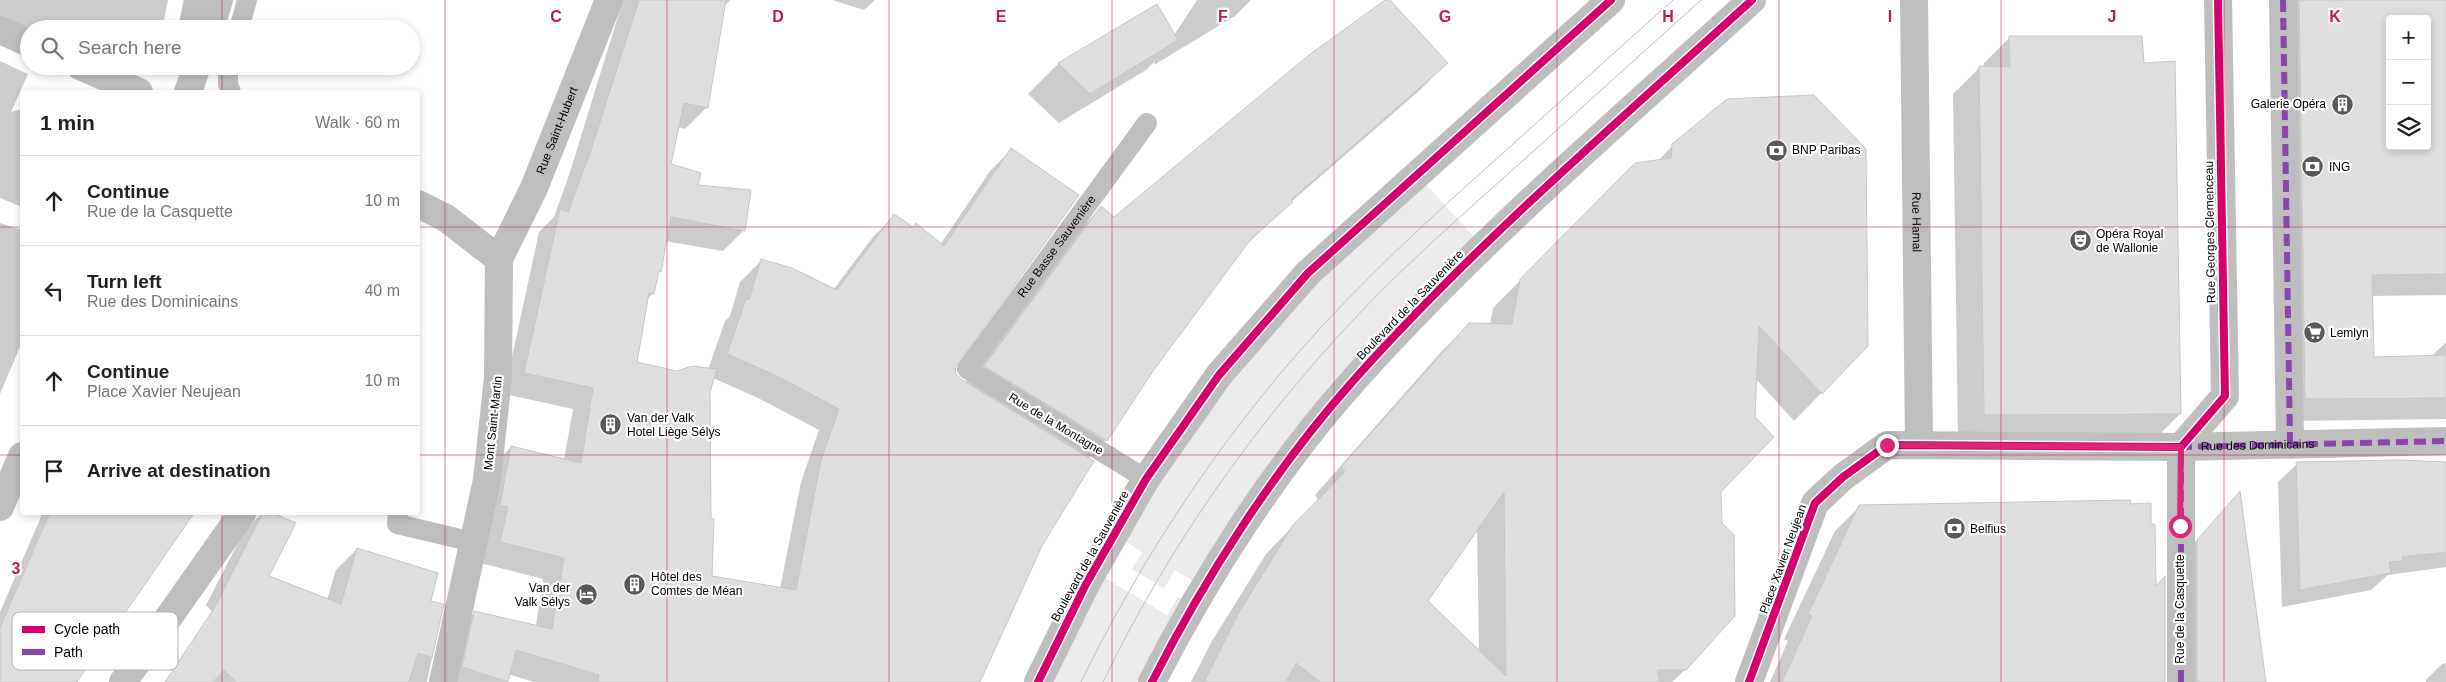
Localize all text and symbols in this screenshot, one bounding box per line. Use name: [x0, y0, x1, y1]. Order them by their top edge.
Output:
text: C: [550, 8, 562, 25]
text: D: [772, 8, 784, 25]
text: E: [996, 8, 1007, 25]
text: F: [1218, 8, 1228, 25]
text: G: [1439, 8, 1451, 25]
text: H: [1662, 8, 1674, 25]
text: I: [1888, 8, 1892, 25]
text: J: [2108, 8, 2116, 25]
text: K: [2329, 8, 2341, 25]
map controls: [2386, 15, 2431, 150]
button: +: [2386, 15, 2431, 60]
search box: [20, 20, 420, 75]
icon: search: [38, 34, 66, 62]
text: Search here: [78, 37, 182, 58]
button: −: [2386, 60, 2431, 105]
street label: Rue Saint-Hubert: [533, 84, 581, 176]
building icon: Galerie Opéra: [2330, 92, 2354, 116]
place label: Galerie Opéra: [2251, 97, 2326, 111]
button: layers: [2386, 105, 2431, 150]
text: 1 min: [40, 111, 95, 134]
text: Walk · 60 m: [315, 114, 400, 131]
bank icon: BNP Paribas: [1764, 138, 1788, 162]
place label: BNP Paribas: [1792, 143, 1860, 157]
bank icon: ING: [2301, 155, 2325, 179]
place label: ING: [2329, 160, 2350, 174]
street label: Rue Georges Clemenceau: [2202, 161, 2218, 303]
text: Continue: [87, 181, 169, 202]
icon: ahead: [40, 187, 68, 215]
text: 10 m: [364, 192, 400, 209]
street label: Rue Basse Sauvenière: [1015, 192, 1099, 300]
street label: Rue Hamal: [1909, 192, 1924, 252]
text: Rue de la Casquette: [87, 203, 233, 220]
place label: Opéra Royal de Wallonie: [2096, 227, 2163, 255]
theatre icon: Opéra Royal de Wallonie: [2068, 229, 2092, 253]
street label: Boulevard de la Sauvenière: [1354, 247, 1466, 363]
text: Turn left: [87, 271, 162, 292]
icon: left: [40, 277, 68, 305]
text: 40 m: [364, 282, 400, 299]
text: Rue des Dominicains: [87, 293, 238, 310]
supermarket icon: Lemlyn: [2302, 321, 2326, 345]
place label: Lemlyn: [2330, 326, 2369, 340]
text: Continue: [87, 361, 169, 382]
icon: ahead: [40, 367, 68, 395]
text: 10 m: [364, 372, 400, 389]
street label: Mont Saint-Martin: [481, 375, 505, 471]
text: Place Xavier Neujean: [87, 383, 241, 400]
street label: Rue de la Montagne: [1006, 390, 1106, 458]
place label: Van der Valk Hotel Liège Sélys: [627, 411, 720, 439]
building icon: Van der Valk Hotel Liège Sélys: [599, 413, 623, 437]
route end: [1876, 434, 1899, 457]
street label: Rue des Dominicains: [2201, 437, 2314, 454]
icon: arrive: [40, 457, 68, 485]
text: Arrive at destination: [87, 460, 271, 481]
street label: Boulevard de la Sauvenière: [1048, 488, 1132, 624]
street label: Place Xavier Neujean: [1757, 502, 1809, 616]
route start: [2169, 515, 2192, 538]
bank icon: Belfius: [1942, 517, 1966, 541]
place label: Belfius: [1970, 522, 2006, 536]
street label: Rue de la Casquette: [2173, 554, 2187, 664]
text: 3: [12, 560, 21, 577]
place label: Hôtel des Comtes de Méan: [651, 570, 742, 598]
building icon: Hôtel des Comtes de Méan: [623, 572, 647, 596]
place label: Van der Valk Sélys: [515, 581, 570, 609]
hotel icon: Van der Valk Sélys: [574, 583, 598, 607]
legend: [12, 612, 178, 670]
text: Cycle path: [54, 621, 120, 637]
text: Path: [54, 644, 83, 660]

